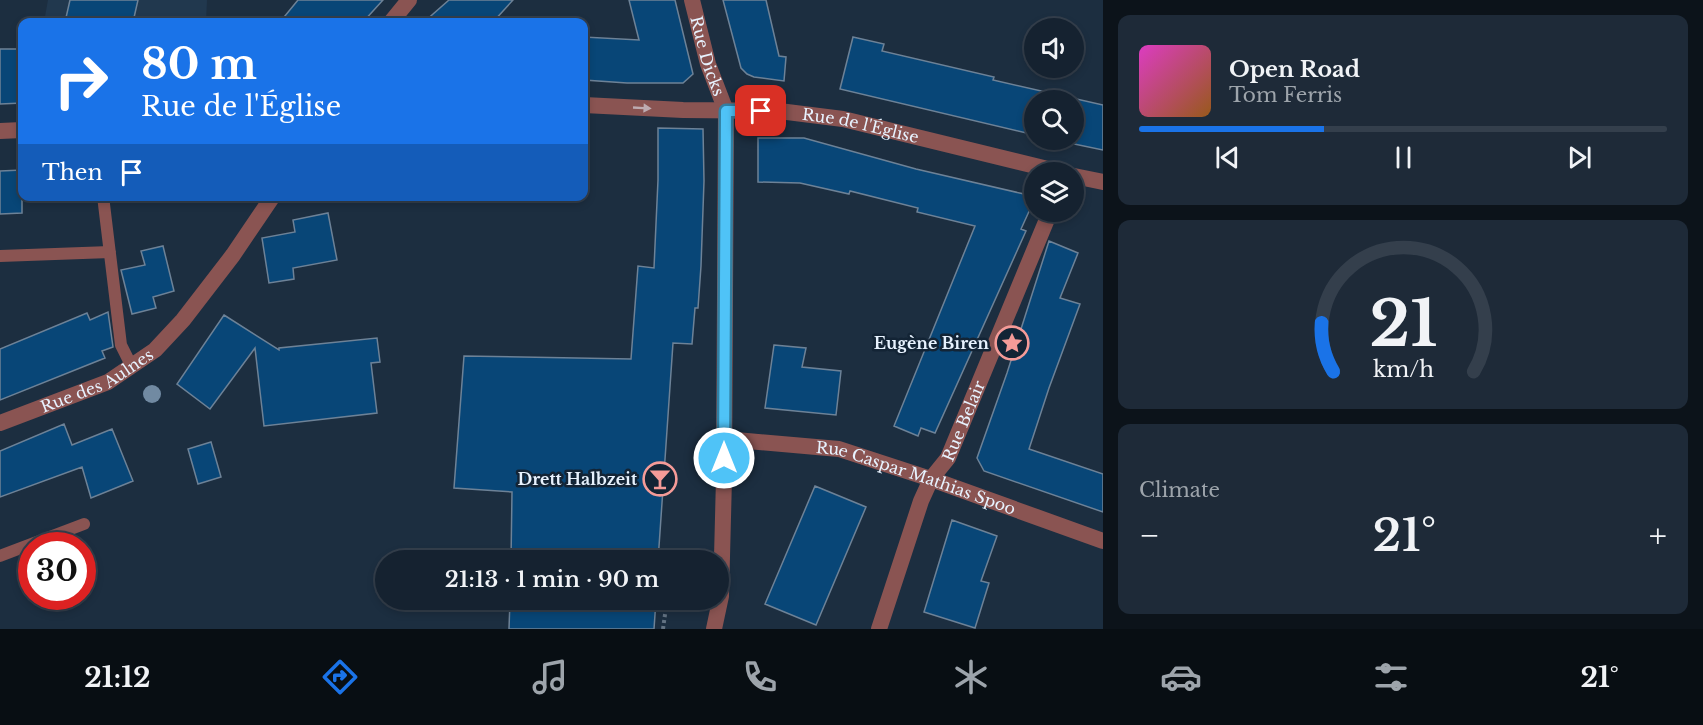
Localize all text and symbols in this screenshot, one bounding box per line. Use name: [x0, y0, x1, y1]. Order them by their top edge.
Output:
street label: Rue Dicks: [686, 14, 729, 99]
map controls: [1024, 18, 1084, 222]
button: sound: [1024, 18, 1084, 78]
text: 80 m: [141, 38, 257, 90]
icon: right: [42, 42, 120, 120]
text: Open Road: [1229, 56, 1360, 83]
text: Tom Ferris: [1229, 83, 1342, 107]
pin: [735, 85, 786, 136]
text: Rue de l'Église: [141, 90, 341, 123]
button: search: [1024, 90, 1084, 150]
icon: arrive: [744, 94, 777, 127]
one-way arrow: [632, 103, 651, 112]
street label: Rue de l'Église: [801, 104, 921, 147]
icon: previous: [1211, 141, 1244, 174]
icon: pause: [1387, 141, 1420, 174]
icon: next: [1563, 141, 1596, 174]
icon: arrive: [115, 156, 148, 189]
text: Then: [42, 159, 103, 186]
button: layers: [1024, 162, 1084, 222]
text: 21: [1369, 285, 1437, 363]
place icon: Eugène Biren: [994, 325, 1030, 361]
place label: Eugène Biren: [874, 333, 989, 353]
street label: Rue des Aulnes: [38, 344, 157, 417]
text: km/h: [1373, 356, 1434, 383]
street label: Rue Belair: [938, 377, 989, 464]
position arrow: [692, 426, 756, 490]
street label: Rue Caspar Mathias Spoo: [815, 437, 1019, 519]
bar icon: Drett Halbzeit: [642, 461, 678, 497]
place label: Drett Halbzeit: [518, 469, 638, 489]
text: Climate: [1139, 478, 1220, 502]
text: 21°: [1373, 507, 1436, 563]
text: −: [1139, 515, 1160, 556]
text: +: [1649, 515, 1667, 556]
speed limit sign: 30: [18, 532, 96, 610]
text: 21:13 · 1 min · 90 m: [445, 566, 659, 593]
icon: directions: [319, 656, 361, 698]
icon: music: [529, 656, 571, 698]
icon: phone: [739, 656, 781, 698]
icon: climate: [950, 656, 992, 698]
icon: car: [1160, 656, 1202, 698]
icon: filters: [1370, 656, 1412, 698]
text: 21:12: [84, 661, 151, 694]
text: 21°: [1580, 661, 1619, 694]

